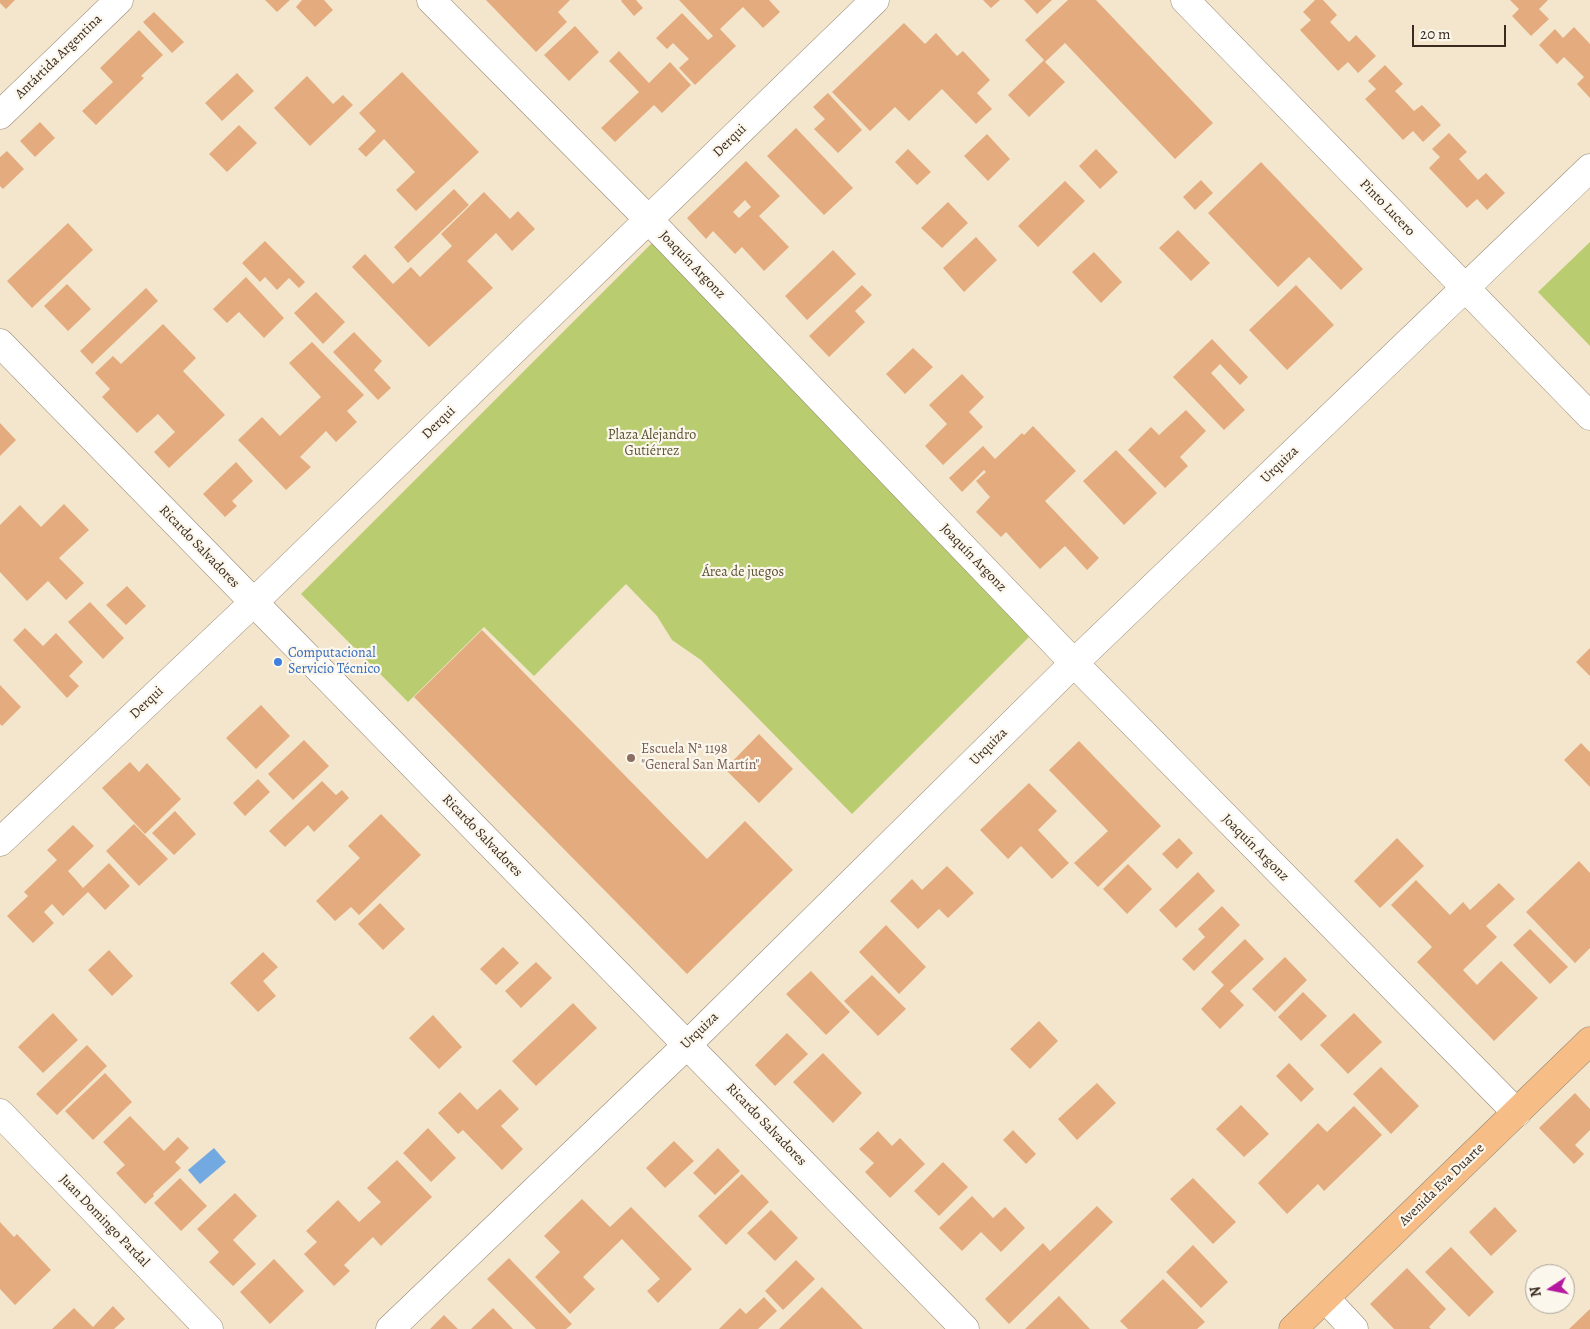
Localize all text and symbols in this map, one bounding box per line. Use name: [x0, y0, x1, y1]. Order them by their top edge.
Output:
street label: Antártida Argentina: [12, 11, 106, 103]
scale bar: [1415, 15, 1509, 47]
text: 20 m: [1420, 24, 1451, 44]
street label: Derqui: [710, 121, 750, 161]
street label: Pinto Lucero: [1356, 176, 1418, 240]
street label: Joaquín Argonz: [655, 227, 729, 303]
street label: Derqui: [419, 403, 459, 443]
park label: Plaza Alejandro Gutiérrez: [608, 428, 696, 461]
street label: Urquiza: [1258, 443, 1302, 487]
street label: Ricardo Salvadores: [155, 502, 243, 592]
street label: Joaquín Argonz: [936, 520, 1010, 596]
park label: Área de juegos: [702, 565, 784, 581]
place label: Computacional Servicio Técnico: [288, 646, 380, 679]
marker: Computacional Servicio Técnico: [272, 656, 284, 668]
street label: Derqui: [127, 683, 167, 723]
street label: Urquiza: [967, 725, 1011, 769]
place label: Escuela Nª 1198 "General San Martín": [641, 742, 759, 774]
marker: Escuela Nª 1198 "General San Martín": [625, 752, 637, 764]
street label: Ricardo Salvadores: [438, 791, 526, 881]
street label: Joaquín Argonz: [1218, 811, 1292, 885]
street label: Urquiza: [678, 1009, 722, 1053]
street label: Ricardo Salvadores: [722, 1080, 810, 1170]
street label: Avenida Eva Duarte: [1396, 1140, 1488, 1230]
street label: Juan Domingo Pardal: [56, 1171, 152, 1271]
north arrow: [1525, 1264, 1575, 1314]
text: N: [1525, 1285, 1546, 1299]

